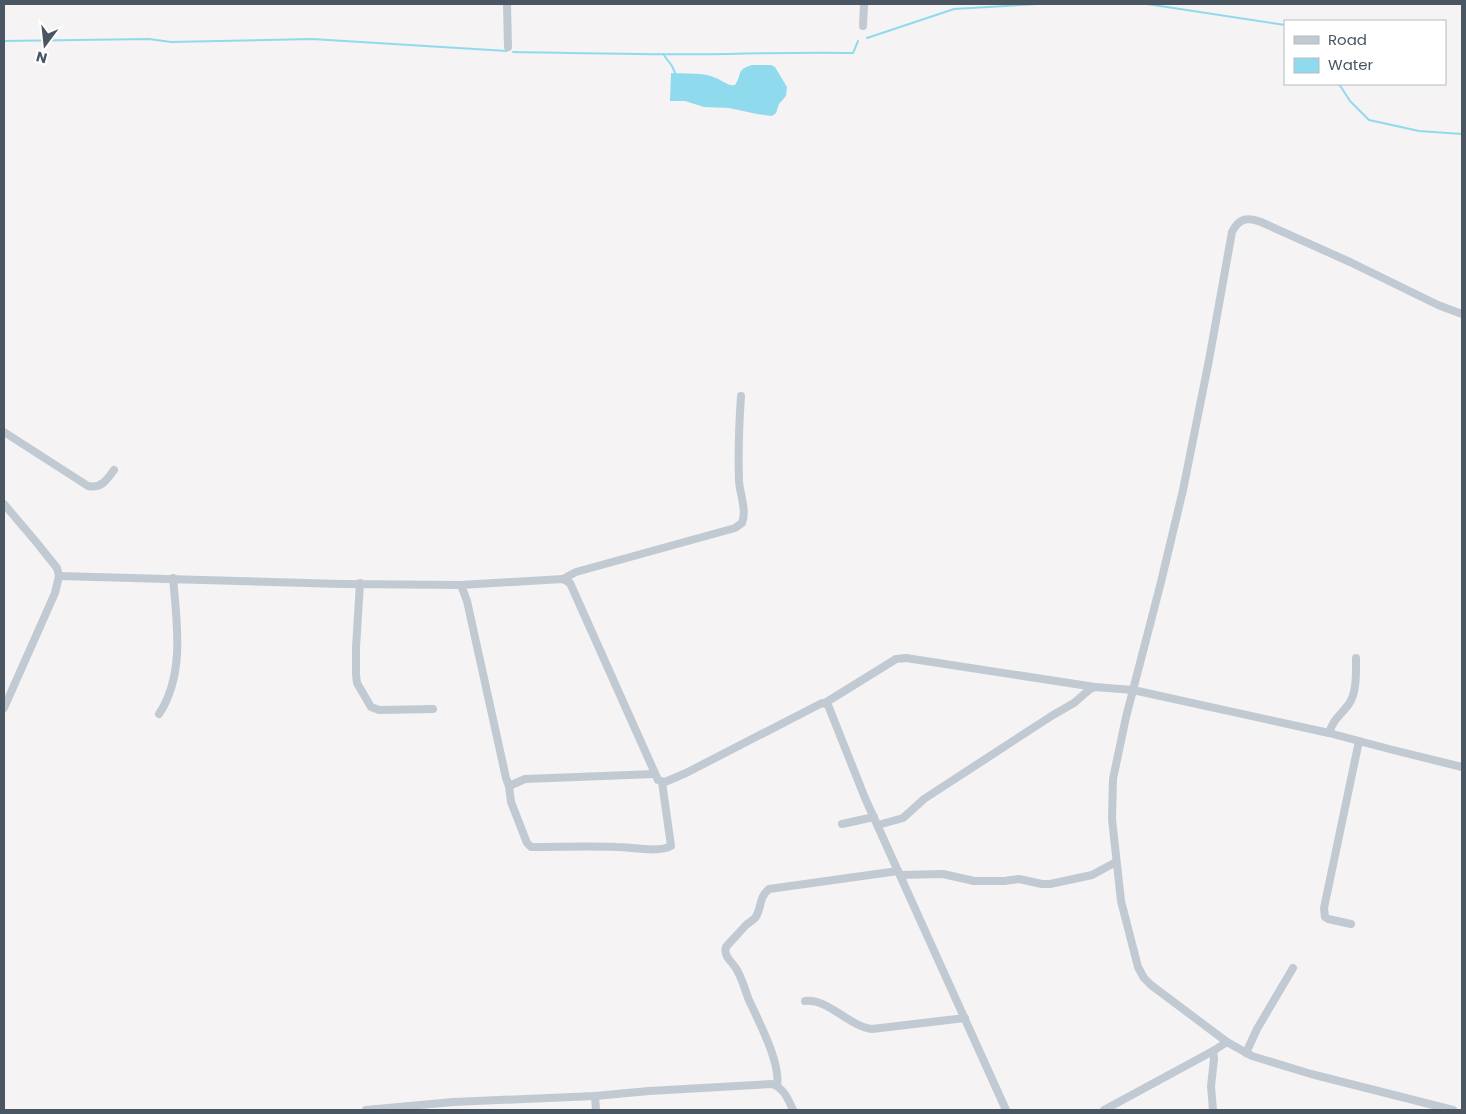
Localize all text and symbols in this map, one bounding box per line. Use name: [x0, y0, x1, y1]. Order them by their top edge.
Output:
north arrow: [20, 20, 70, 70]
legend: [1284, 20, 1446, 85]
text: Road: [1328, 29, 1367, 50]
text: N: [34, 47, 49, 69]
text: Water: [1328, 54, 1374, 75]

